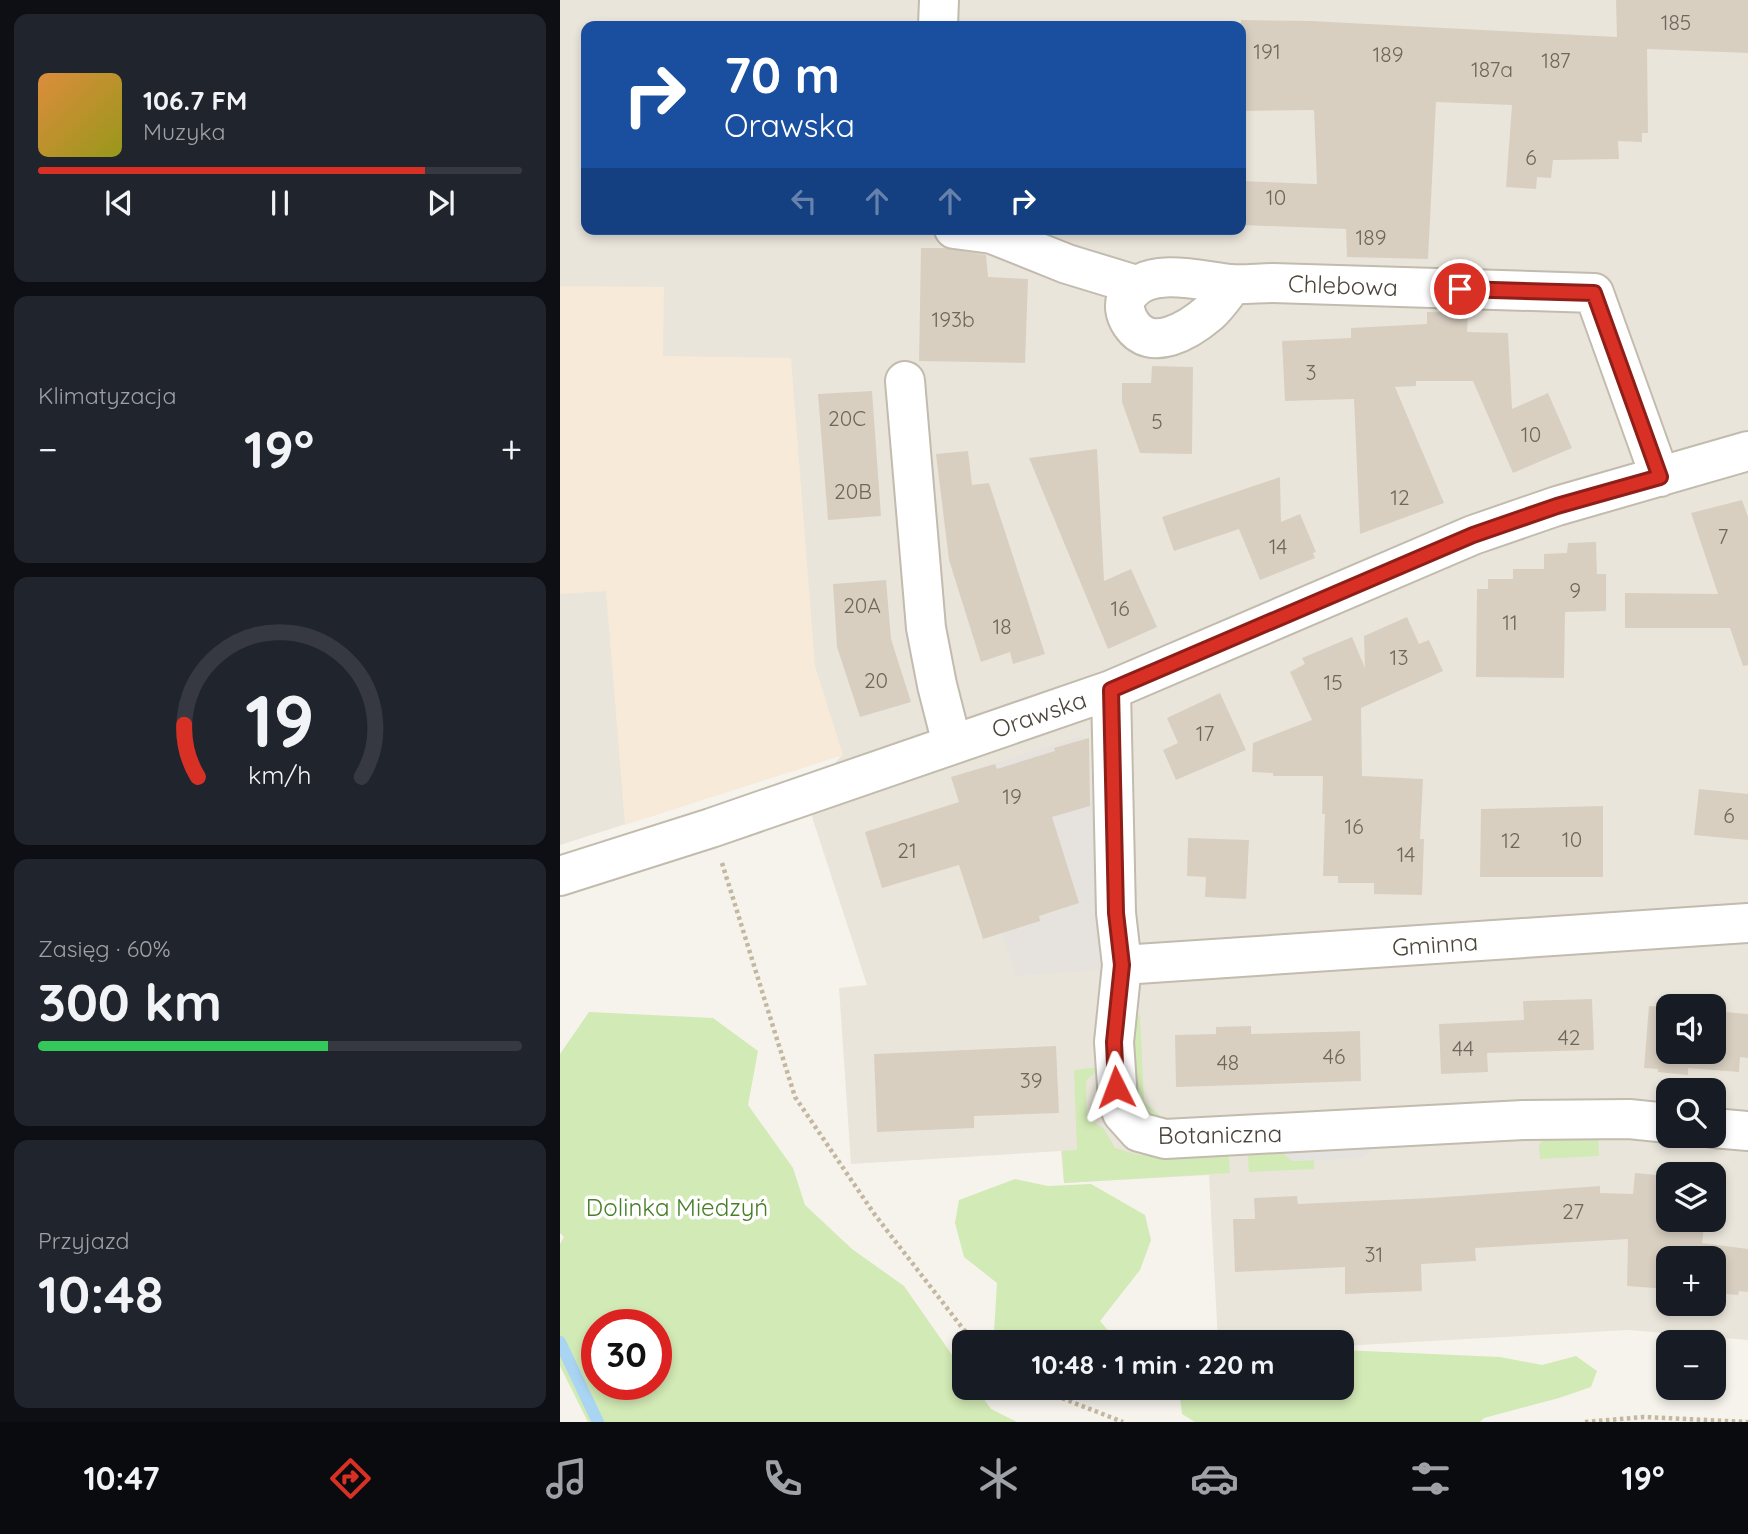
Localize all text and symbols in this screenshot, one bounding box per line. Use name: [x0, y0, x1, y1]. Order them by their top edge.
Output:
house number: 185: [1661, 9, 1691, 35]
house number: 191: [1253, 38, 1281, 64]
house number: 189: [1373, 41, 1403, 67]
text: 70 m: [724, 44, 840, 105]
house number: 187: [1541, 47, 1571, 73]
icon: right: [609, 49, 700, 140]
house number: 187a: [1471, 56, 1513, 82]
text: 106.7 FM: [143, 84, 247, 117]
text: Orawska: [724, 105, 855, 145]
text: Muzyka: [143, 117, 225, 146]
house number: 6: [1525, 144, 1537, 170]
icon: left: [785, 182, 823, 220]
icon: ahead: [858, 182, 896, 220]
icon: ahead: [931, 182, 969, 220]
icon: right: [1004, 182, 1042, 220]
icon: previous: [100, 184, 138, 222]
icon: pause: [261, 184, 299, 222]
icon: next: [422, 184, 460, 222]
house number: 10: [1266, 184, 1286, 210]
house number: 189: [1356, 224, 1386, 250]
pin: [1430, 259, 1490, 319]
street label: Chlebowa: [1288, 268, 1398, 302]
icon: arrive: [1441, 270, 1479, 308]
house number: 193b: [931, 306, 975, 332]
house number: 3: [1305, 359, 1317, 385]
text: Klimatyzacja: [38, 381, 177, 410]
house number: 20C: [828, 405, 866, 431]
house number: 5: [1151, 408, 1163, 434]
text: 19°: [244, 416, 314, 481]
house number: 10: [1521, 421, 1541, 447]
text: −: [38, 425, 58, 473]
text: +: [501, 425, 522, 473]
house number: 20B: [834, 478, 872, 504]
house number: 12: [1390, 484, 1410, 510]
house number: 7: [1718, 523, 1729, 549]
house number: 14: [1269, 533, 1287, 559]
house number: 9: [1569, 577, 1581, 603]
house number: 20A: [843, 592, 881, 618]
house number: 16: [1110, 595, 1130, 621]
house number: 11: [1502, 609, 1518, 635]
house number: 18: [992, 613, 1012, 639]
house number: 13: [1390, 644, 1408, 670]
house number: 20: [864, 667, 888, 693]
house number: 15: [1323, 669, 1343, 695]
text: 19: [245, 674, 315, 765]
street label: Orawska: [988, 684, 1090, 744]
house number: 17: [1196, 720, 1214, 746]
text: km/h: [248, 759, 312, 790]
house number: 19: [1002, 783, 1022, 809]
house number: 6: [1723, 802, 1735, 828]
house number: 16: [1344, 813, 1364, 839]
house number: 10: [1562, 826, 1582, 852]
house number: 12: [1501, 827, 1521, 853]
house number: 21: [897, 837, 917, 863]
house number: 14: [1397, 841, 1415, 867]
street label: Gminna: [1391, 926, 1479, 962]
text: Zasięg · 60%: [38, 934, 171, 963]
text: 300 km: [38, 969, 222, 1034]
map controls: [1656, 994, 1726, 1400]
button: sound: [1656, 994, 1726, 1064]
house number: 42: [1558, 1024, 1580, 1050]
house number: 44: [1452, 1035, 1474, 1061]
house number: 46: [1323, 1043, 1345, 1069]
house number: 48: [1217, 1049, 1239, 1075]
position arrow: [1079, 1050, 1153, 1124]
house number: 39: [1020, 1067, 1042, 1093]
button: search: [1656, 1078, 1726, 1148]
street label: Botaniczna: [1158, 1118, 1282, 1150]
button: layers: [1656, 1162, 1726, 1232]
park label: Dolinka Miedzyń: [586, 1192, 768, 1222]
house number: 27: [1562, 1198, 1584, 1224]
text: Przyjazd: [38, 1226, 130, 1255]
house number: 31: [1365, 1241, 1383, 1267]
button: +: [1656, 1246, 1726, 1316]
text: 10:48: [38, 1261, 163, 1326]
speed limit sign: 30: [581, 1309, 672, 1400]
button: −: [1656, 1330, 1726, 1400]
text: 10:48 · 1 min · 220 m: [1031, 1348, 1275, 1381]
icon: directions: [326, 1454, 375, 1503]
icon: music: [542, 1454, 591, 1503]
icon: phone: [758, 1454, 807, 1503]
icon: climate: [974, 1454, 1023, 1503]
icon: car: [1190, 1454, 1239, 1503]
icon: filters: [1406, 1454, 1455, 1503]
text: 10:47: [83, 1458, 160, 1498]
text: 19°: [1621, 1458, 1665, 1498]

